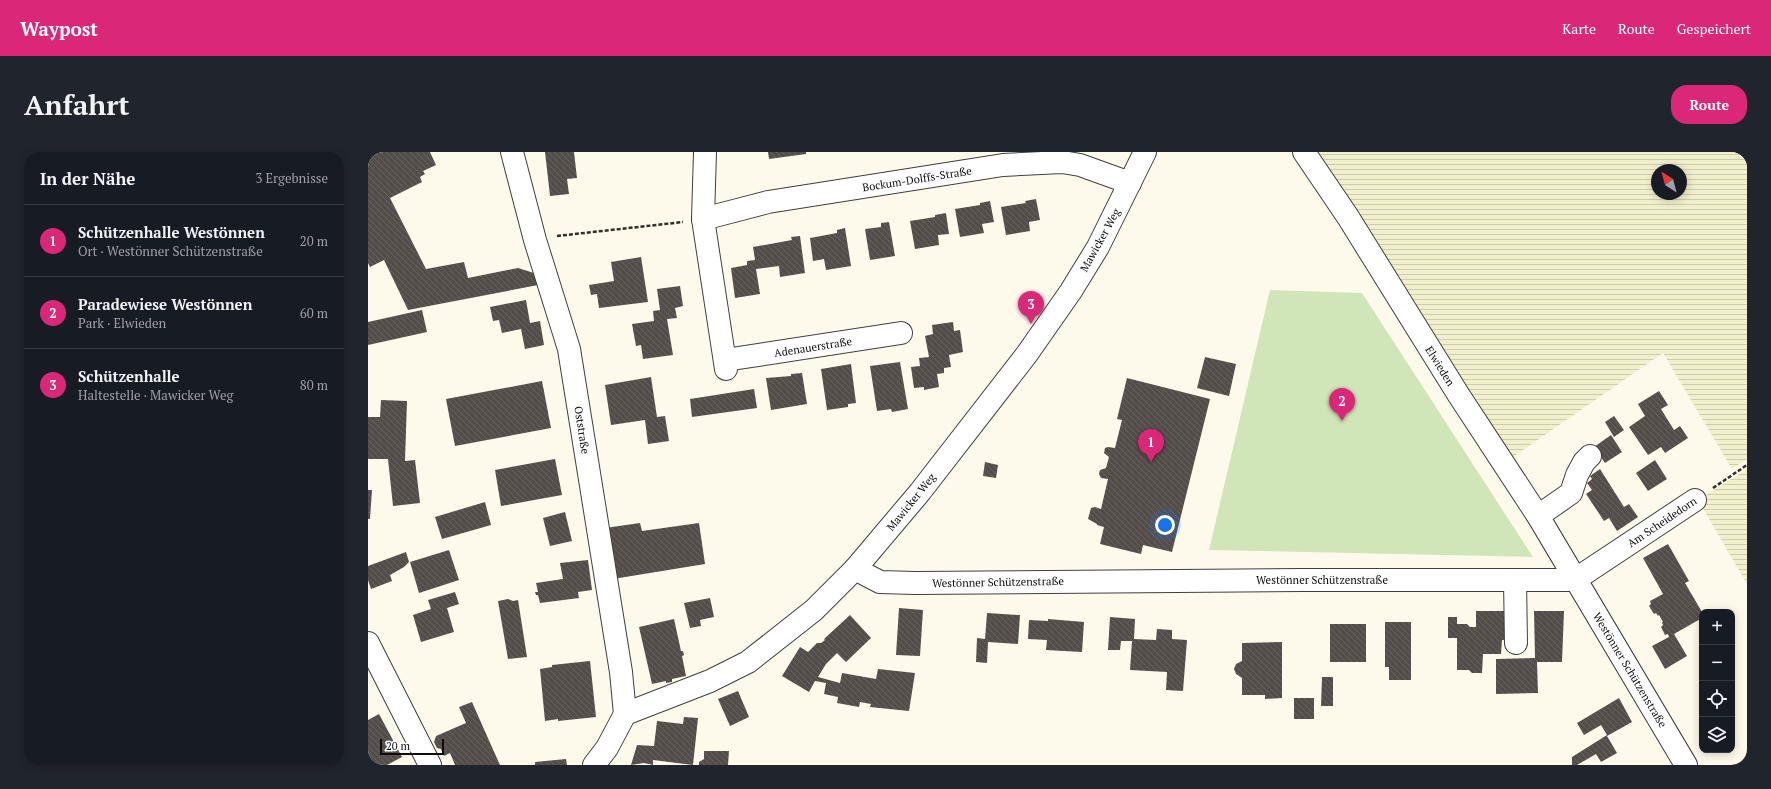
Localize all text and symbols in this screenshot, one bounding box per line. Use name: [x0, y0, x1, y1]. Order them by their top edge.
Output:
text: Waypost: [20, 16, 98, 41]
text: Karte: [1562, 19, 1596, 38]
text: Route: [1618, 19, 1655, 38]
text: Gespeichert: [1677, 19, 1751, 38]
button: Route: [1671, 85, 1747, 124]
text: Anfahrt: [24, 86, 130, 123]
street label: Bockum-Dolffs-Straße: [861, 163, 973, 195]
north arrow: [1651, 164, 1687, 200]
text: In der Nähe: [40, 167, 135, 190]
text: 3 Ergebnisse: [255, 169, 328, 187]
street label: Mawicker Weg: [1077, 206, 1123, 274]
text: Schützenhalle Westönnen: [78, 222, 265, 242]
text: 1: [49, 232, 57, 250]
text: 20 m: [300, 232, 328, 250]
text: Ort · Westönner Schützenstraße: [78, 242, 263, 260]
pin: 3: [1018, 291, 1044, 324]
text: Paradewiese Westönnen: [78, 294, 252, 314]
text: 2: [49, 304, 57, 322]
text: 60 m: [300, 304, 328, 322]
text: Park · Elwieden: [78, 314, 166, 332]
street label: Adenauerstraße: [773, 334, 853, 360]
street label: Elwieden: [1422, 343, 1458, 389]
text: Schützenhalle: [78, 366, 180, 386]
text: 3: [49, 376, 57, 394]
text: 80 m: [300, 376, 328, 394]
text: Haltestelle · Mawicker Weg: [78, 386, 233, 404]
pin: 2: [1329, 388, 1355, 421]
street label: Oststraße: [571, 405, 593, 455]
pin: 1: [1138, 429, 1164, 462]
street label: Mawicker Weg: [883, 470, 939, 534]
street label: Am Scheidedorn: [1625, 493, 1700, 550]
your location: [1155, 515, 1175, 535]
street label: Westönner Schützenstraße: [1256, 573, 1388, 587]
street label: Westönner Schützenstraße: [932, 574, 1065, 590]
map controls: [1699, 609, 1735, 753]
button: +: [1699, 609, 1735, 645]
street label: Westönner Schützenstraße: [1590, 610, 1670, 731]
button: −: [1699, 645, 1735, 681]
button: locate: [1699, 681, 1735, 717]
button: layers: [1699, 717, 1735, 753]
scale bar: [380, 737, 444, 756]
text: 20 m: [386, 739, 410, 753]

